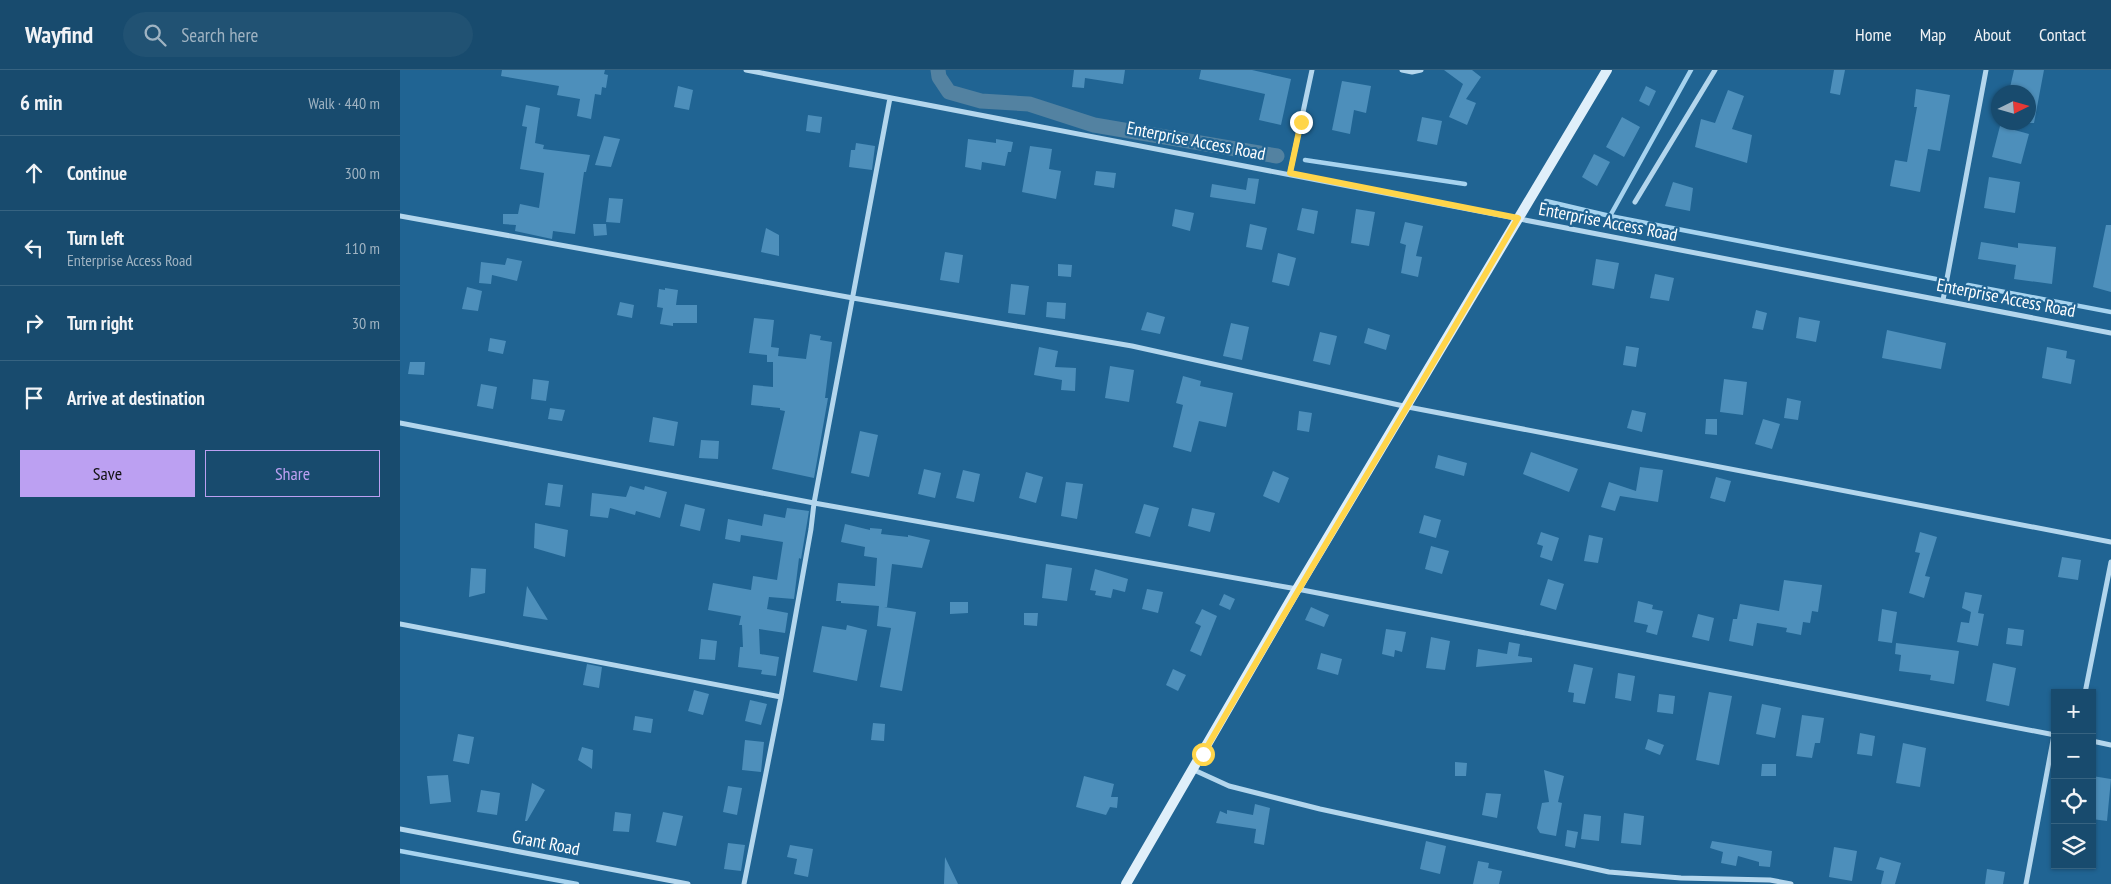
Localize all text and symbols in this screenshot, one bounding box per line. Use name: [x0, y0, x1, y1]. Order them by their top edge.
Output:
search box: [123, 12, 473, 57]
text: Wayfind: [25, 19, 93, 50]
icon: search: [141, 21, 169, 49]
text: Search here: [181, 23, 258, 47]
text: Home: [1855, 23, 1892, 46]
text: Map: [1920, 23, 1946, 46]
text: About: [1974, 23, 2011, 46]
text: Contact: [2039, 23, 2086, 46]
north arrow: [1991, 85, 2036, 130]
text: 6 min: [20, 89, 62, 116]
text: Walk · 440 m: [308, 93, 380, 113]
route end: [1290, 111, 1313, 134]
street label: Enterprise Access Road: [1125, 116, 1267, 165]
icon: ahead: [20, 159, 48, 187]
text: Continue: [67, 161, 127, 185]
text: 300 m: [345, 163, 380, 183]
street label: Enterprise Access Road: [1537, 197, 1679, 246]
text: Turn left: [67, 226, 124, 250]
icon: left: [20, 234, 48, 262]
text: 110 m: [345, 238, 380, 258]
text: Enterprise Access Road: [67, 250, 192, 270]
street label: Enterprise Access Road: [1935, 273, 2077, 322]
icon: right: [20, 309, 48, 337]
text: Turn right: [67, 311, 133, 335]
text: 30 m: [352, 313, 380, 333]
icon: arrive: [20, 384, 48, 412]
text: Arrive at destination: [67, 386, 205, 410]
button: Save: [20, 450, 195, 497]
button: Share: [205, 450, 380, 497]
map controls: [2051, 689, 2096, 869]
button: +: [2051, 689, 2096, 734]
button: −: [2051, 734, 2096, 779]
route start: [1192, 743, 1215, 766]
button: locate: [2051, 779, 2096, 824]
button: layers: [2051, 824, 2096, 869]
street label: Grant Road: [510, 825, 582, 860]

